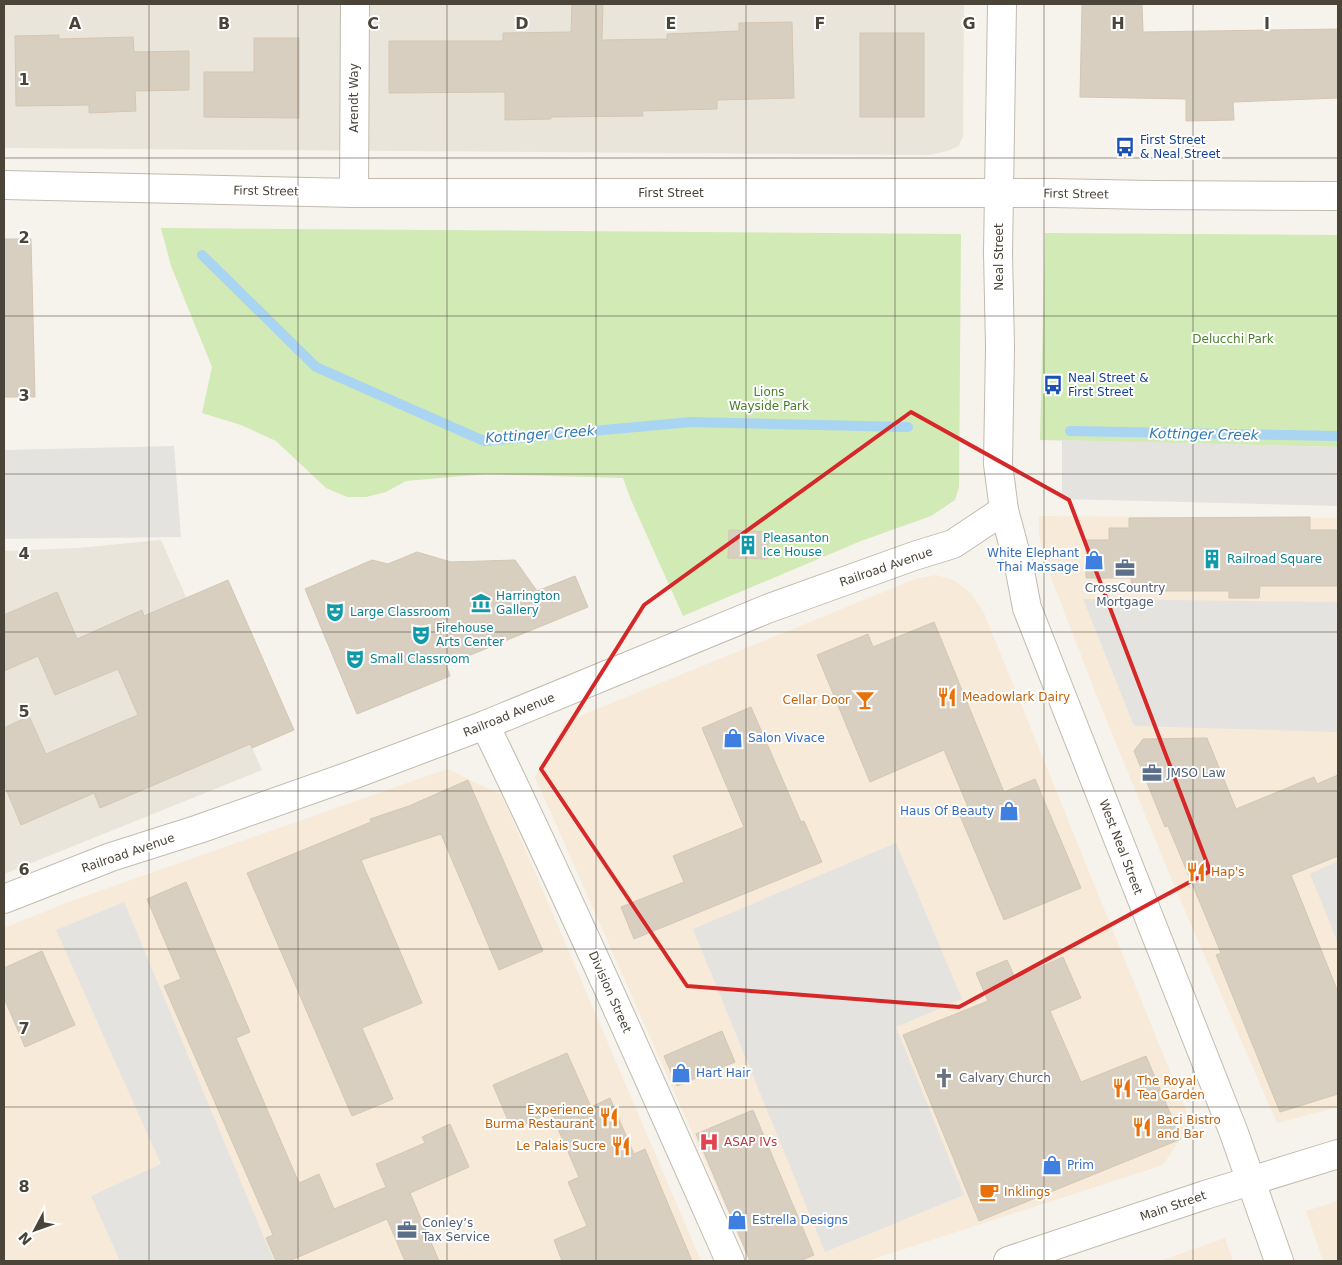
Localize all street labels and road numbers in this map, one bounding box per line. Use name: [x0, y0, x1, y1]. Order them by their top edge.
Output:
street label: Arendt Way: [347, 63, 361, 133]
street label: First Street: [233, 183, 299, 199]
street label: First Street: [638, 186, 704, 200]
street label: First Street: [1043, 186, 1109, 202]
street label: Neal Street: [992, 223, 1006, 291]
street label: Railroad Avenue: [838, 545, 934, 589]
street label: Railroad Avenue: [461, 690, 557, 740]
street label: West Neal Street: [1096, 798, 1146, 897]
street label: Railroad Avenue: [80, 831, 176, 875]
street label: Division Street: [586, 949, 634, 1035]
street label: Main Street: [1138, 1188, 1208, 1224]

